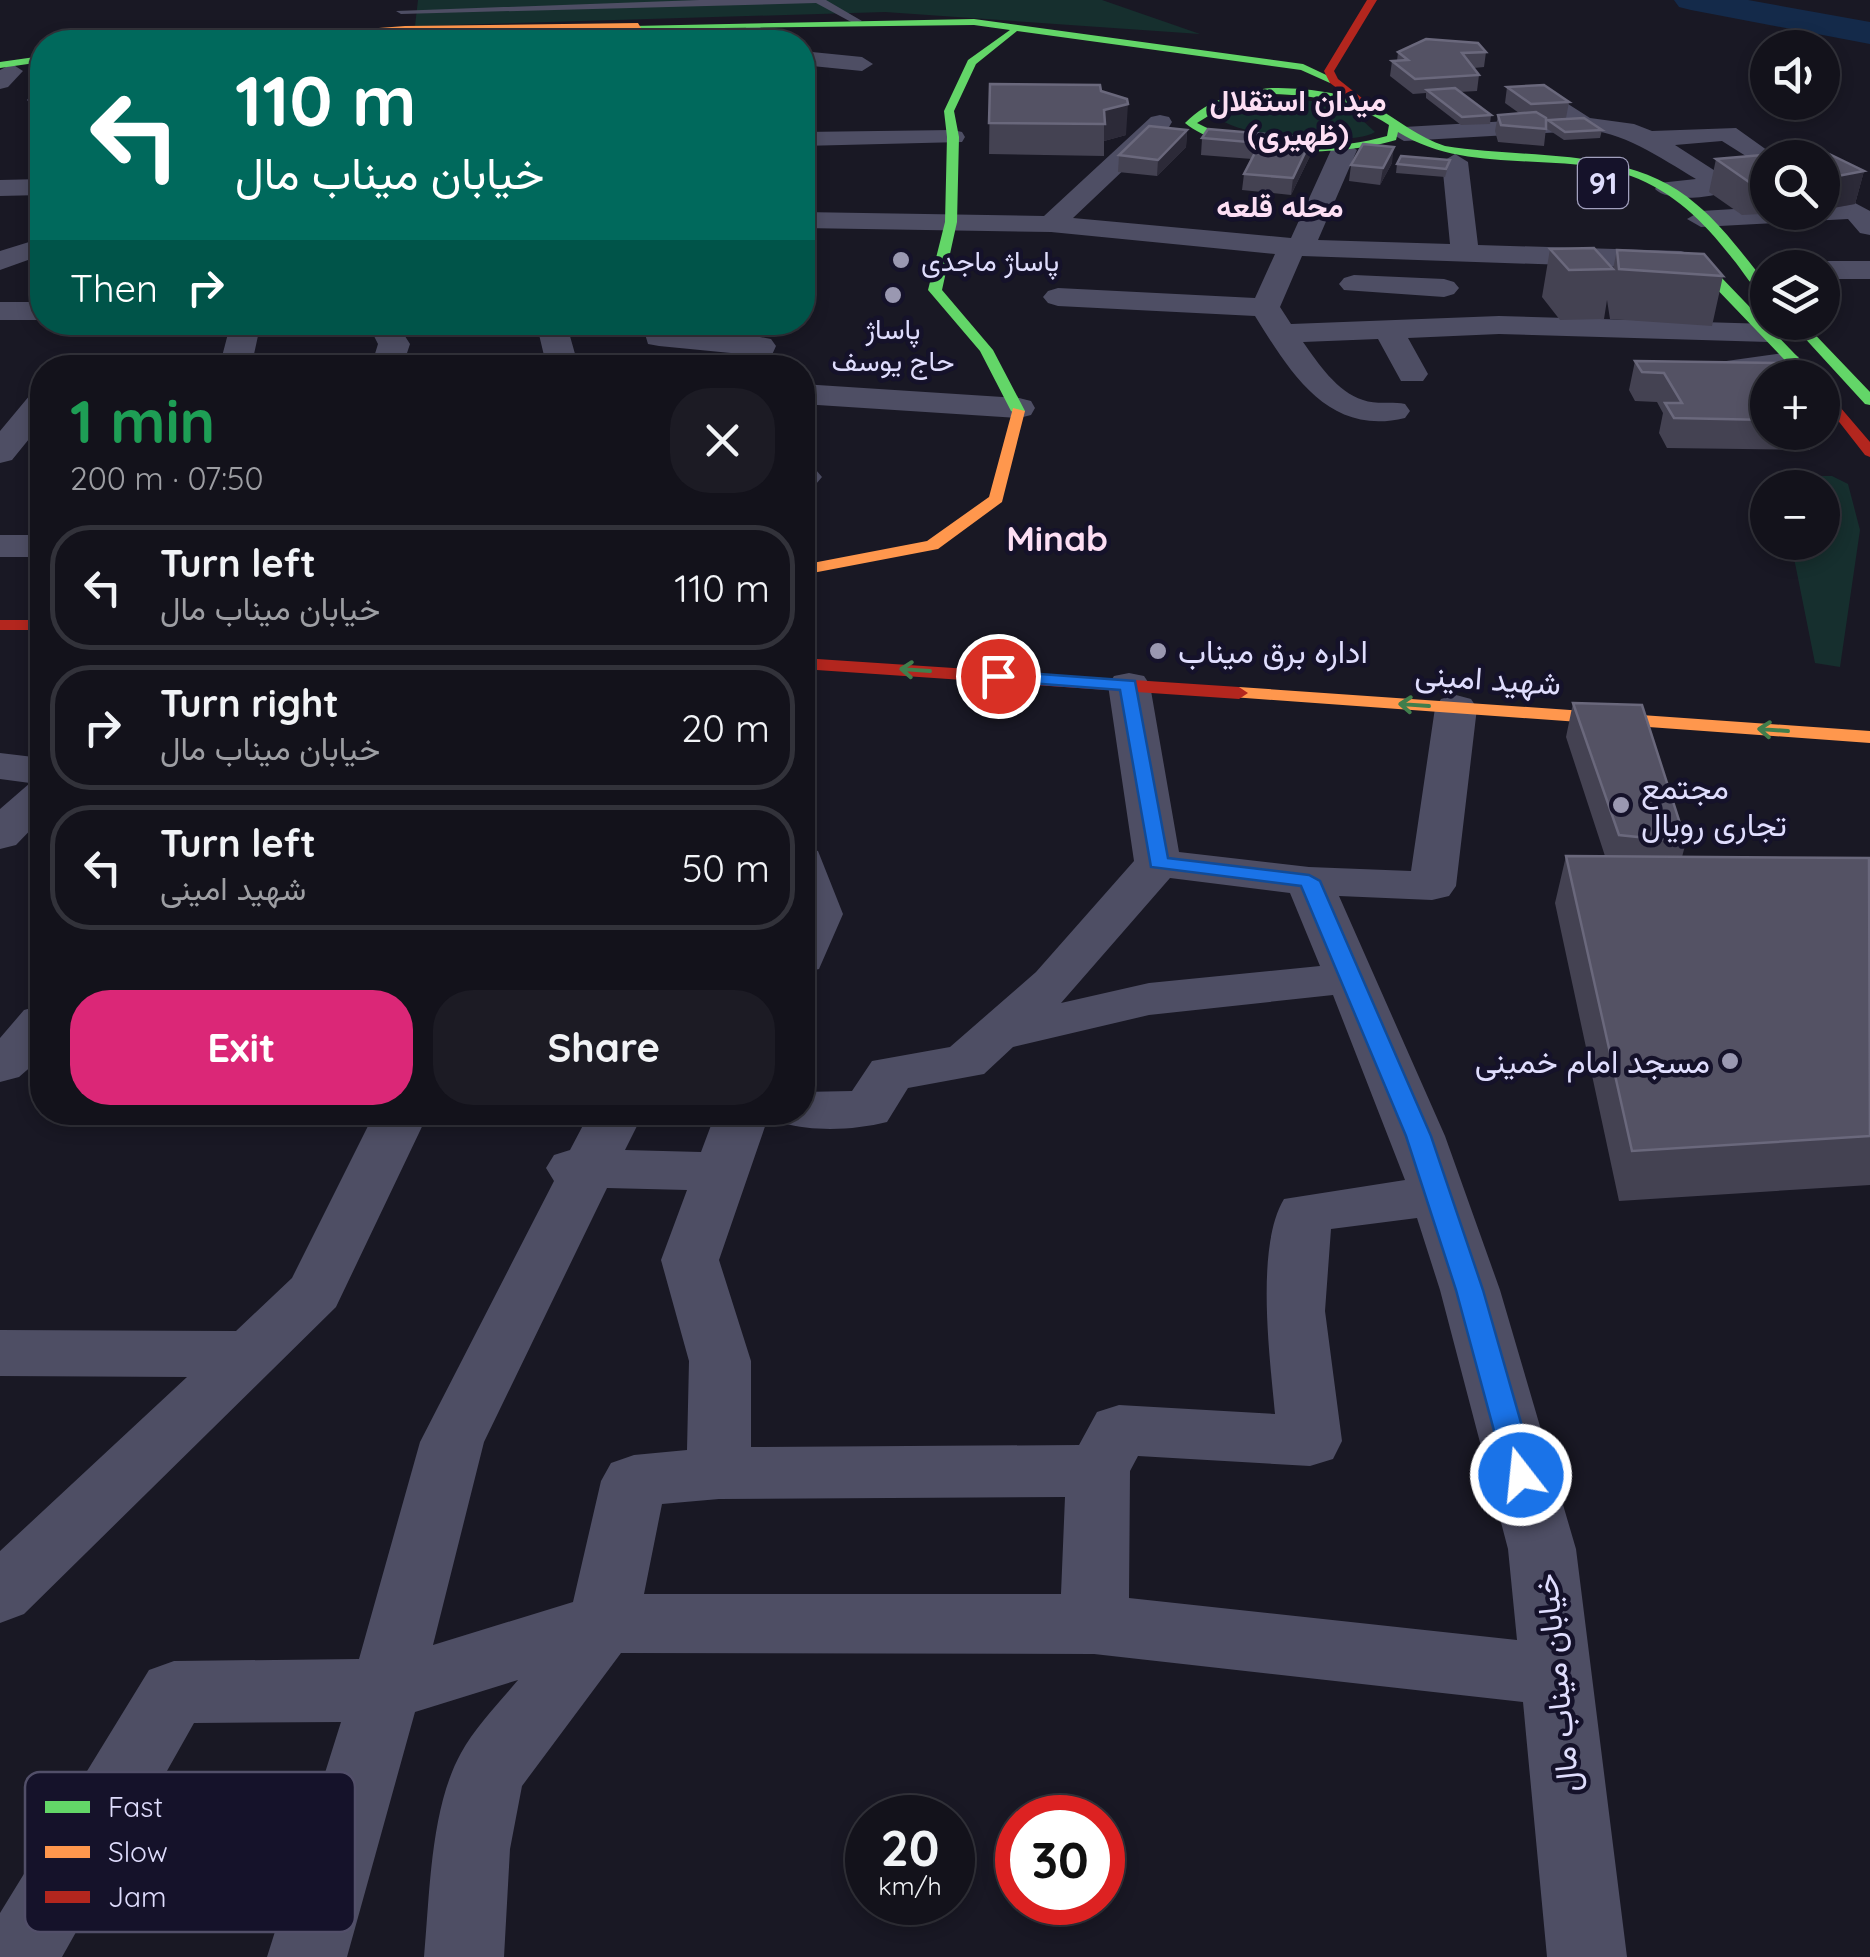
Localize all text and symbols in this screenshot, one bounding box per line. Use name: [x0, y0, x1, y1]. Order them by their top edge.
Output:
map controls: [1750, 30, 1840, 560]
button: sound: [1750, 30, 1840, 120]
text: 110 m: [235, 56, 417, 144]
icon: left: [70, 70, 200, 200]
district label: میدان استقلال (ظهیری): [1210, 81, 1386, 153]
button: search: [1750, 140, 1840, 230]
text: خیابان میناب مال: [235, 144, 545, 200]
road number: 91: [1578, 158, 1628, 208]
district label: محله قلعه: [1216, 187, 1344, 225]
place label: پاساژ ماجدی: [921, 243, 1059, 280]
marker: پاساژ ماجدی: [890, 249, 912, 271]
button: layers: [1750, 250, 1840, 340]
icon: right: [178, 260, 233, 315]
text: Then: [70, 264, 158, 312]
marker: پاساژ حاج یوسف: [882, 284, 904, 306]
place label: پاساژ حاج یوسف: [831, 311, 955, 380]
button: +: [1750, 360, 1840, 450]
text: 1 min: [70, 383, 215, 458]
button: close: [670, 388, 775, 493]
text: 200 m · 07:50: [70, 458, 264, 498]
button: −: [1750, 470, 1840, 560]
district label: Minab: [1006, 516, 1108, 560]
text: Turn left: [160, 539, 316, 587]
icon: left: [75, 560, 130, 615]
text: 110 m: [674, 564, 770, 612]
text: خیابان میناب مال: [160, 588, 380, 628]
place label: اداره برق میناب: [1178, 631, 1368, 672]
pin: [956, 634, 1041, 719]
marker: اداره برق میناب: [1147, 640, 1169, 662]
icon: arrive: [971, 649, 1026, 704]
street label: شهید امینی: [1414, 653, 1562, 704]
one-way arrow: [899, 661, 931, 680]
text: Turn right: [160, 679, 339, 727]
one-way arrow: [1398, 696, 1430, 715]
icon: right: [75, 700, 130, 755]
text: 20 m: [681, 704, 770, 752]
one-way arrow: [1757, 720, 1789, 739]
text: خیابان میناب مال: [160, 728, 380, 768]
place label: مجتمع تجاری رویال: [1641, 767, 1787, 845]
marker: مجتمع تجاری رویال: [1610, 794, 1632, 816]
text: Turn left: [160, 819, 316, 867]
icon: left: [75, 840, 130, 895]
text: 50 m: [682, 844, 770, 892]
text: شهید امینی: [160, 868, 306, 908]
button: Exit: [70, 990, 413, 1105]
button: Share: [433, 990, 775, 1105]
place label: مسجد امام خمینی: [1475, 1041, 1710, 1083]
marker: مسجد امام خمینی: [1719, 1050, 1741, 1072]
position arrow: [1469, 1423, 1573, 1527]
street label: خیابان میناب مال: [1525, 1571, 1587, 1795]
legend: [25, 1772, 355, 1932]
text: Fast: [108, 1789, 163, 1824]
speed limit sign: 30: [995, 1795, 1125, 1925]
text: 20: [880, 1816, 940, 1879]
text: Slow: [108, 1834, 168, 1869]
text: km/h: [878, 1870, 942, 1901]
text: Jam: [108, 1879, 167, 1914]

